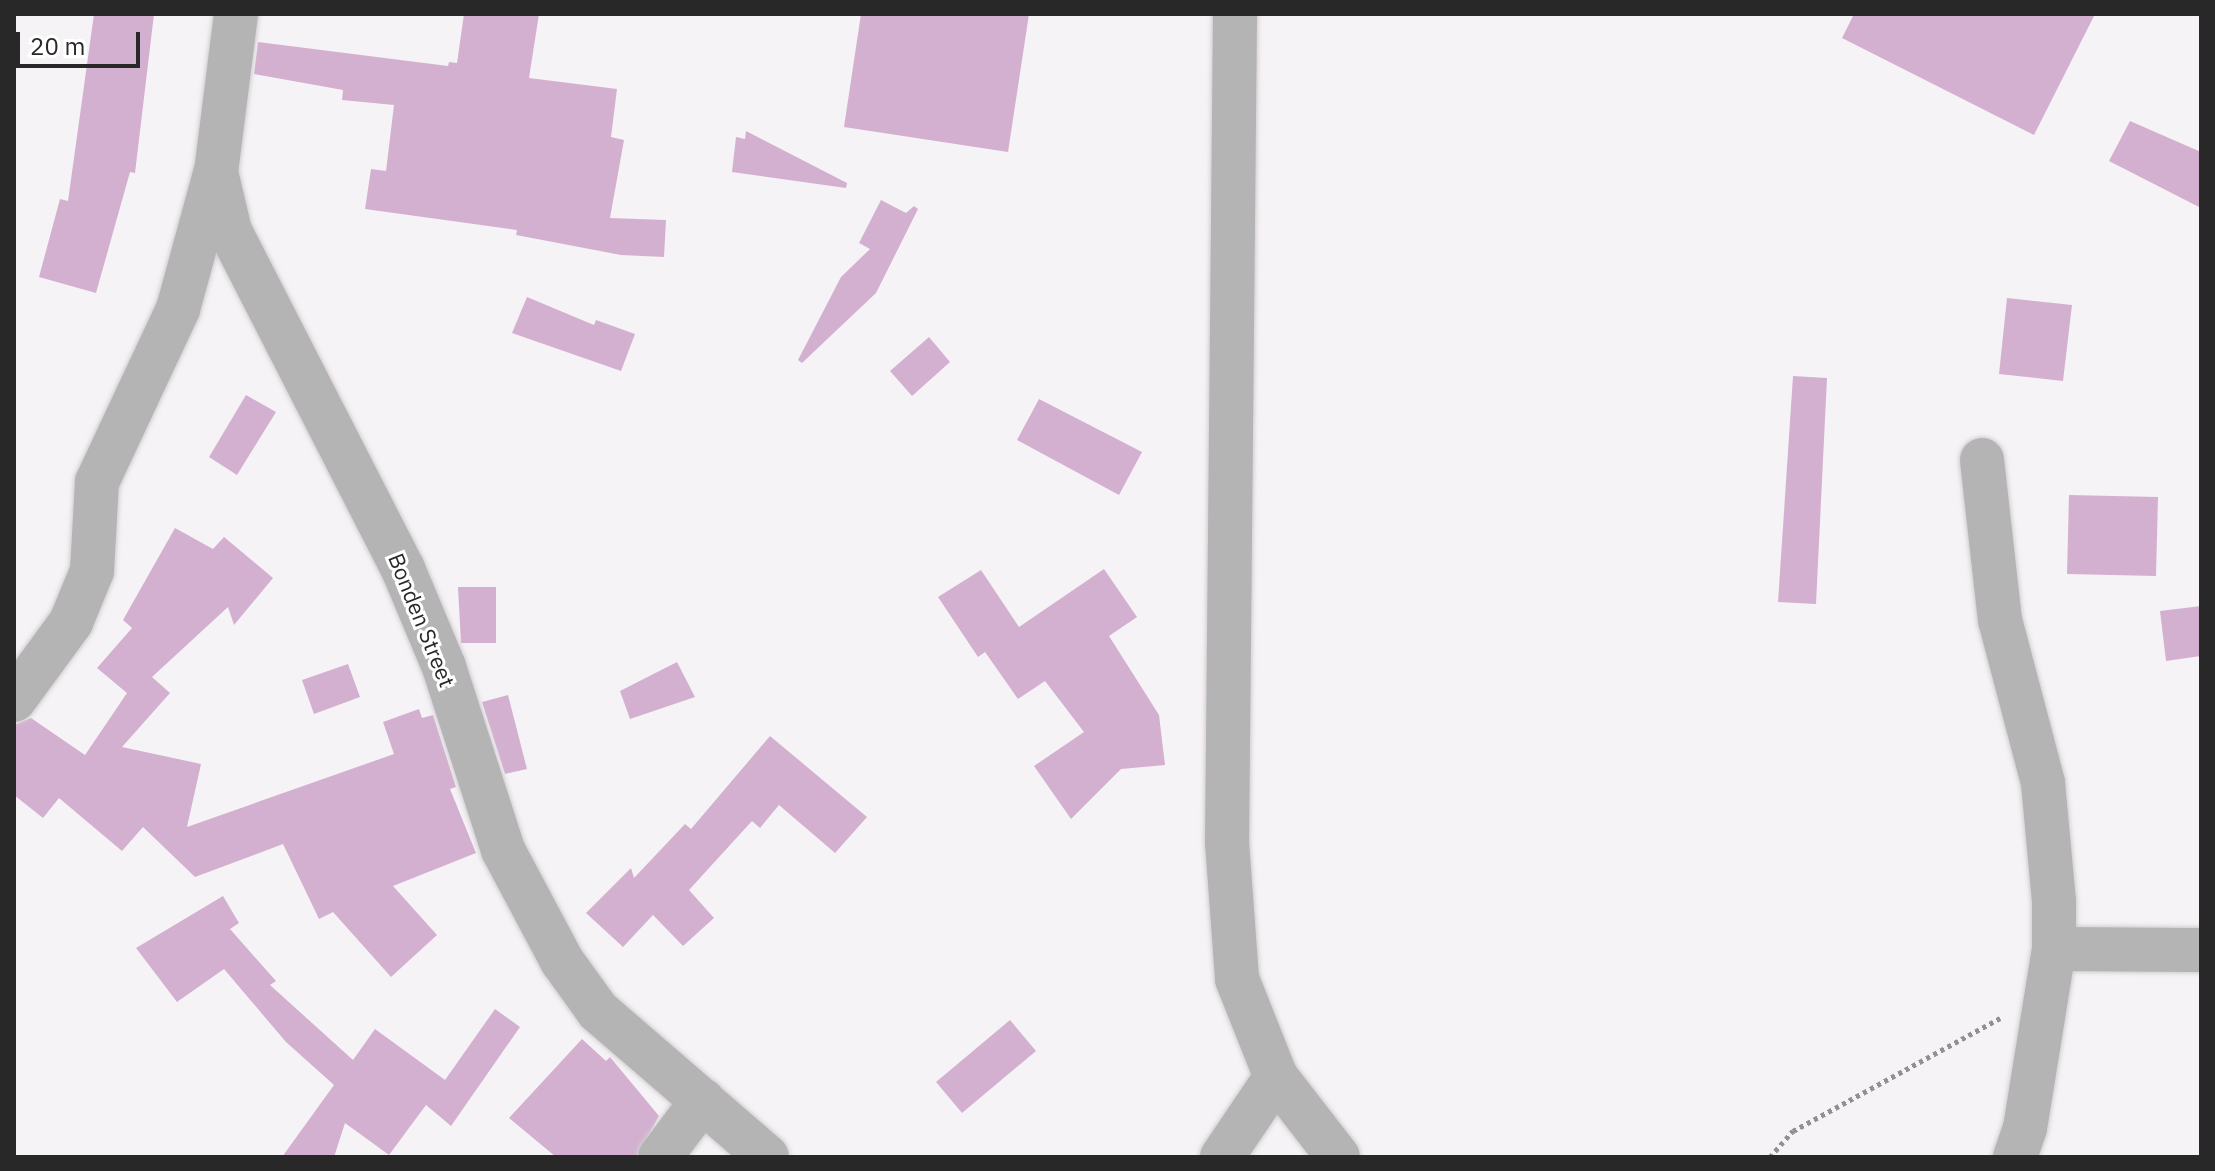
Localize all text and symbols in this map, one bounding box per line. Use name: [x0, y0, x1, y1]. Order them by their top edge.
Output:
scale bar: [20, 16, 144, 66]
text: 20 m: [30, 30, 85, 62]
street label: Bonden Street: [383, 549, 461, 691]

